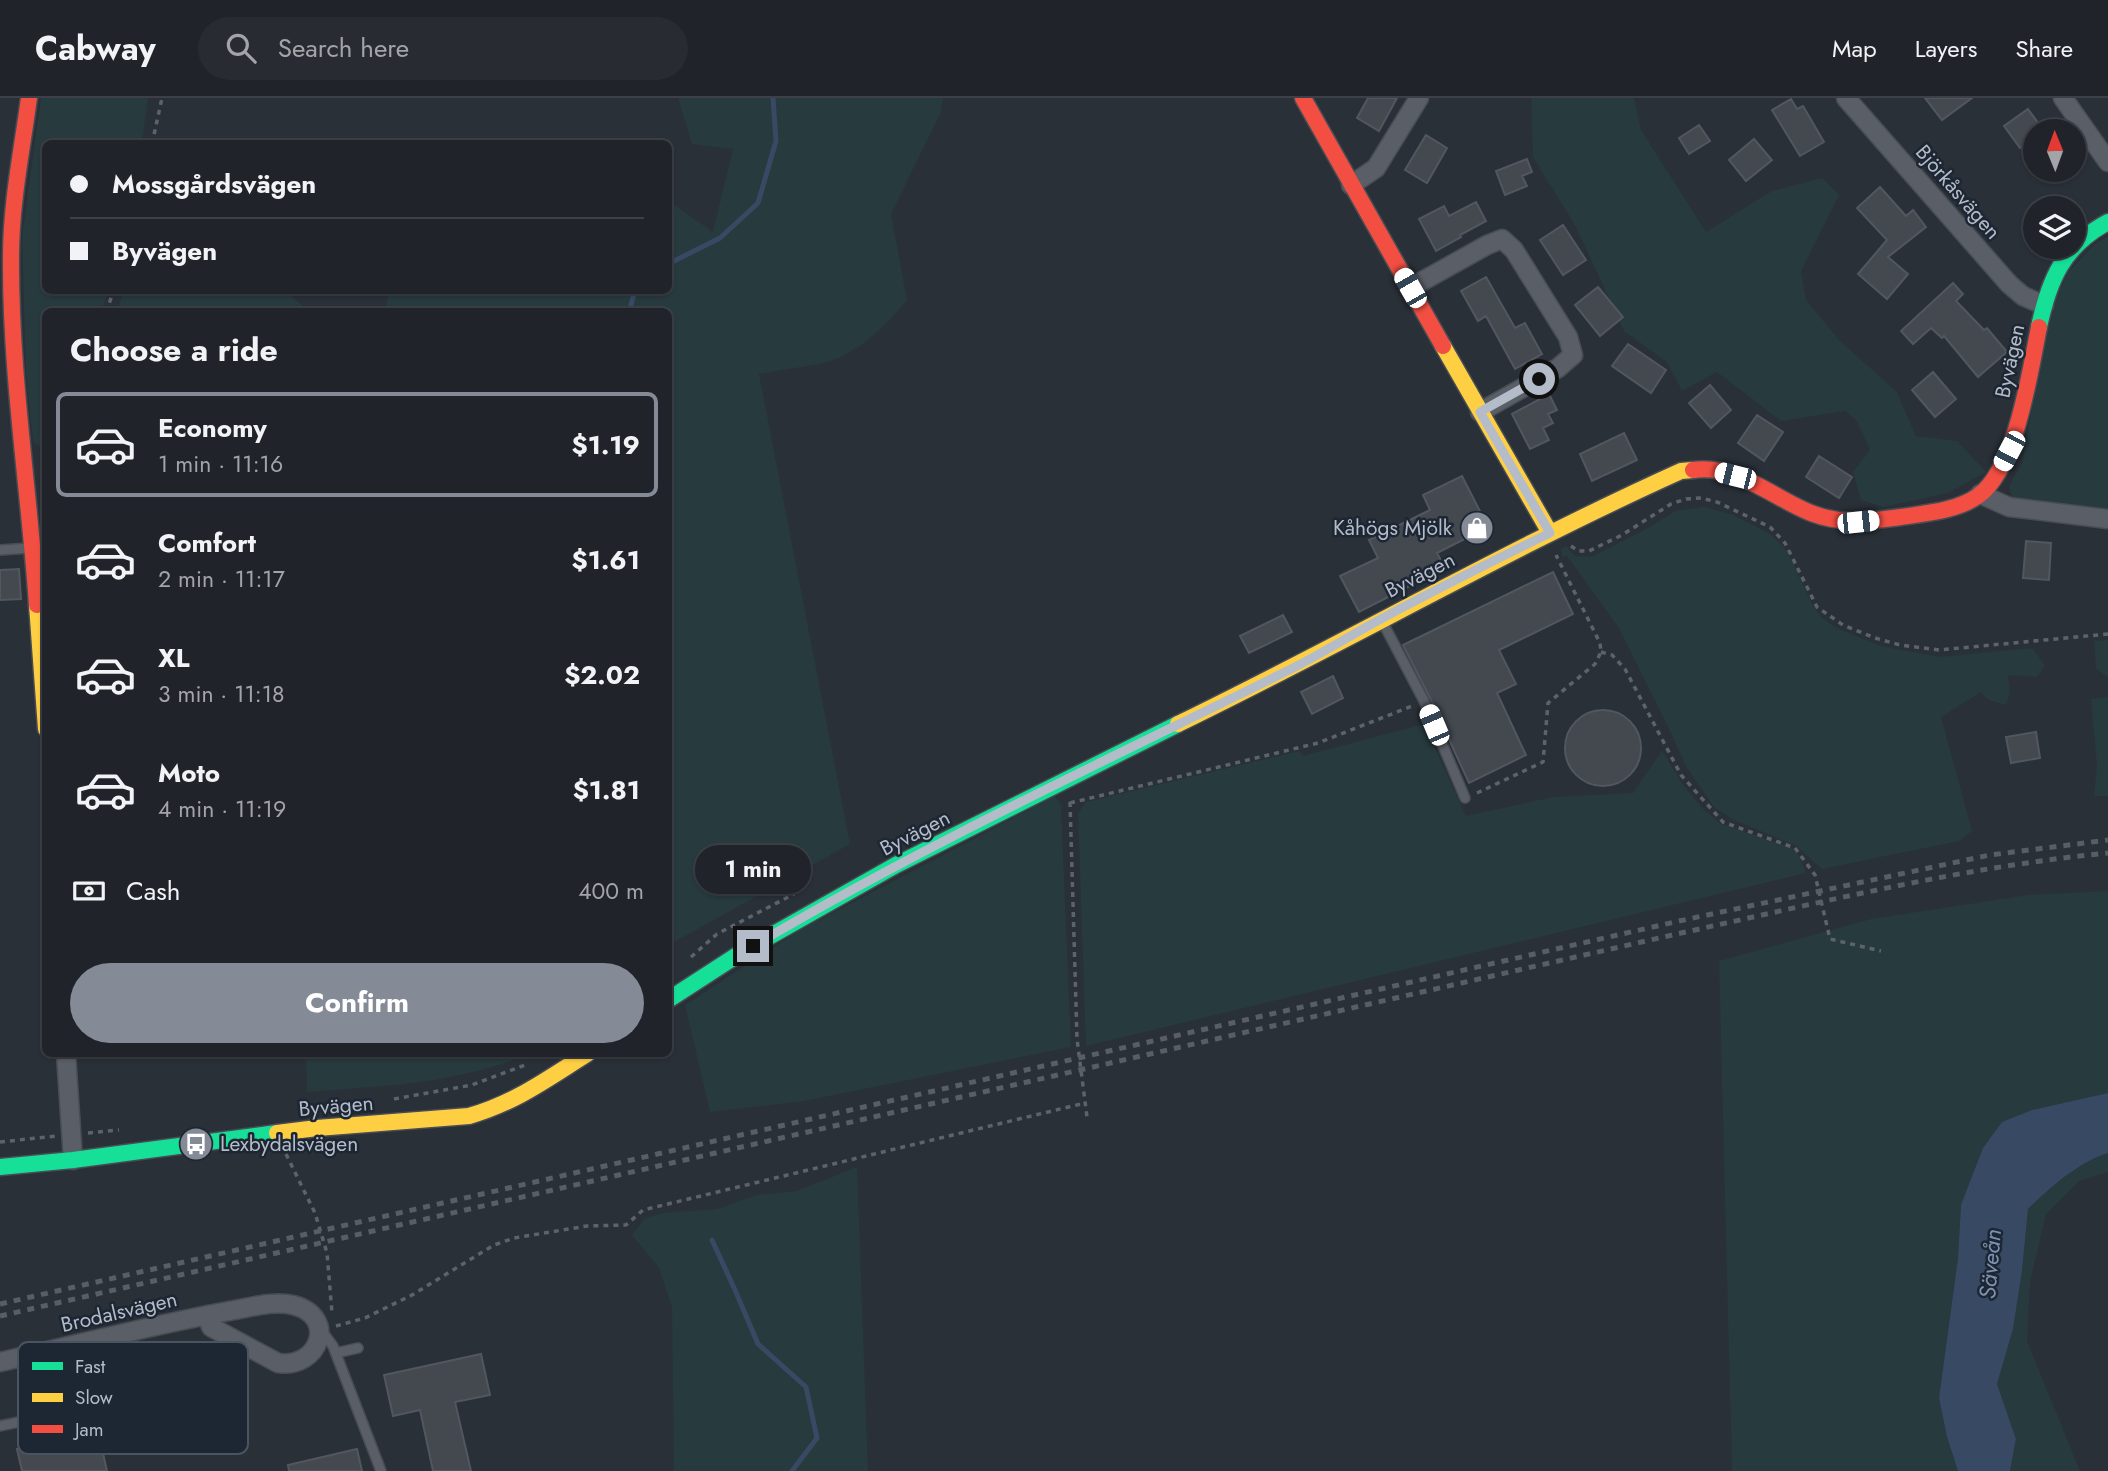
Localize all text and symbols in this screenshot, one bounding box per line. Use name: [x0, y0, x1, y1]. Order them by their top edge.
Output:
search box: [198, 17, 688, 80]
text: Cabway: [35, 25, 156, 72]
icon: search: [222, 29, 260, 67]
text: Search here: [278, 29, 409, 67]
text: Map: [1832, 31, 1877, 66]
text: Layers: [1915, 31, 1977, 66]
text: Share: [2015, 31, 2073, 66]
north arrow: [2023, 119, 2086, 182]
map controls: [2023, 119, 2086, 259]
street label: Björkåsvägen: [1908, 138, 2008, 246]
text: Mossgårdsvägen: [112, 165, 316, 203]
button: layers: [2023, 196, 2086, 259]
text: Byvägen: [112, 232, 217, 270]
car: [1391, 265, 1430, 311]
street label: Byvägen: [1988, 321, 2032, 401]
text: Choose a ride: [70, 327, 278, 373]
route start: [1523, 363, 1555, 395]
text: Economy: [158, 409, 267, 447]
icon: car: [74, 413, 137, 476]
text: $1.19: [572, 426, 640, 464]
car: [1990, 428, 2029, 474]
text: 1 min · 11:16: [158, 447, 283, 481]
car: [1713, 461, 1758, 491]
shop icon: Kåhögs Mjölk: [1458, 509, 1496, 547]
car: [1837, 509, 1880, 535]
place label: Kåhögs Mjölk: [1333, 513, 1453, 543]
text: Comfort: [158, 524, 256, 562]
icon: car: [74, 528, 137, 591]
text: $1.61: [572, 541, 640, 579]
street label: Byvägen: [1380, 545, 1460, 605]
text: 2 min · 11:17: [158, 562, 285, 596]
text: XL: [158, 639, 190, 677]
icon: car: [74, 643, 137, 706]
text: $2.02: [564, 656, 640, 694]
text: 3 min · 11:18: [158, 677, 285, 711]
car: [1417, 702, 1452, 748]
text: Moto: [158, 754, 220, 792]
icon: car: [74, 758, 137, 821]
text: $1.81: [573, 771, 640, 809]
text: 4 min · 11:19: [158, 792, 286, 826]
street label: Byvägen: [875, 803, 955, 863]
callout: 1 min: [695, 844, 811, 894]
text: 1 min: [724, 852, 782, 886]
icon: cash: [70, 872, 108, 910]
text: Cash: [126, 872, 180, 910]
text: 400 m: [578, 874, 644, 908]
route end: [737, 930, 769, 962]
button: Confirm: [70, 963, 644, 1043]
street label: Byvägen: [297, 1088, 375, 1124]
bus stop icon: Lexbydalsvägen: [177, 1125, 215, 1163]
place label: Lexbydalsvägen: [220, 1129, 358, 1159]
water label: Säveån: [1970, 1228, 2010, 1300]
street label: Brodalsvägen: [58, 1284, 180, 1340]
legend: [18, 1342, 248, 1454]
text: Fast: [75, 1353, 106, 1380]
text: Slow: [75, 1384, 113, 1411]
text: Jam: [72, 1416, 104, 1443]

